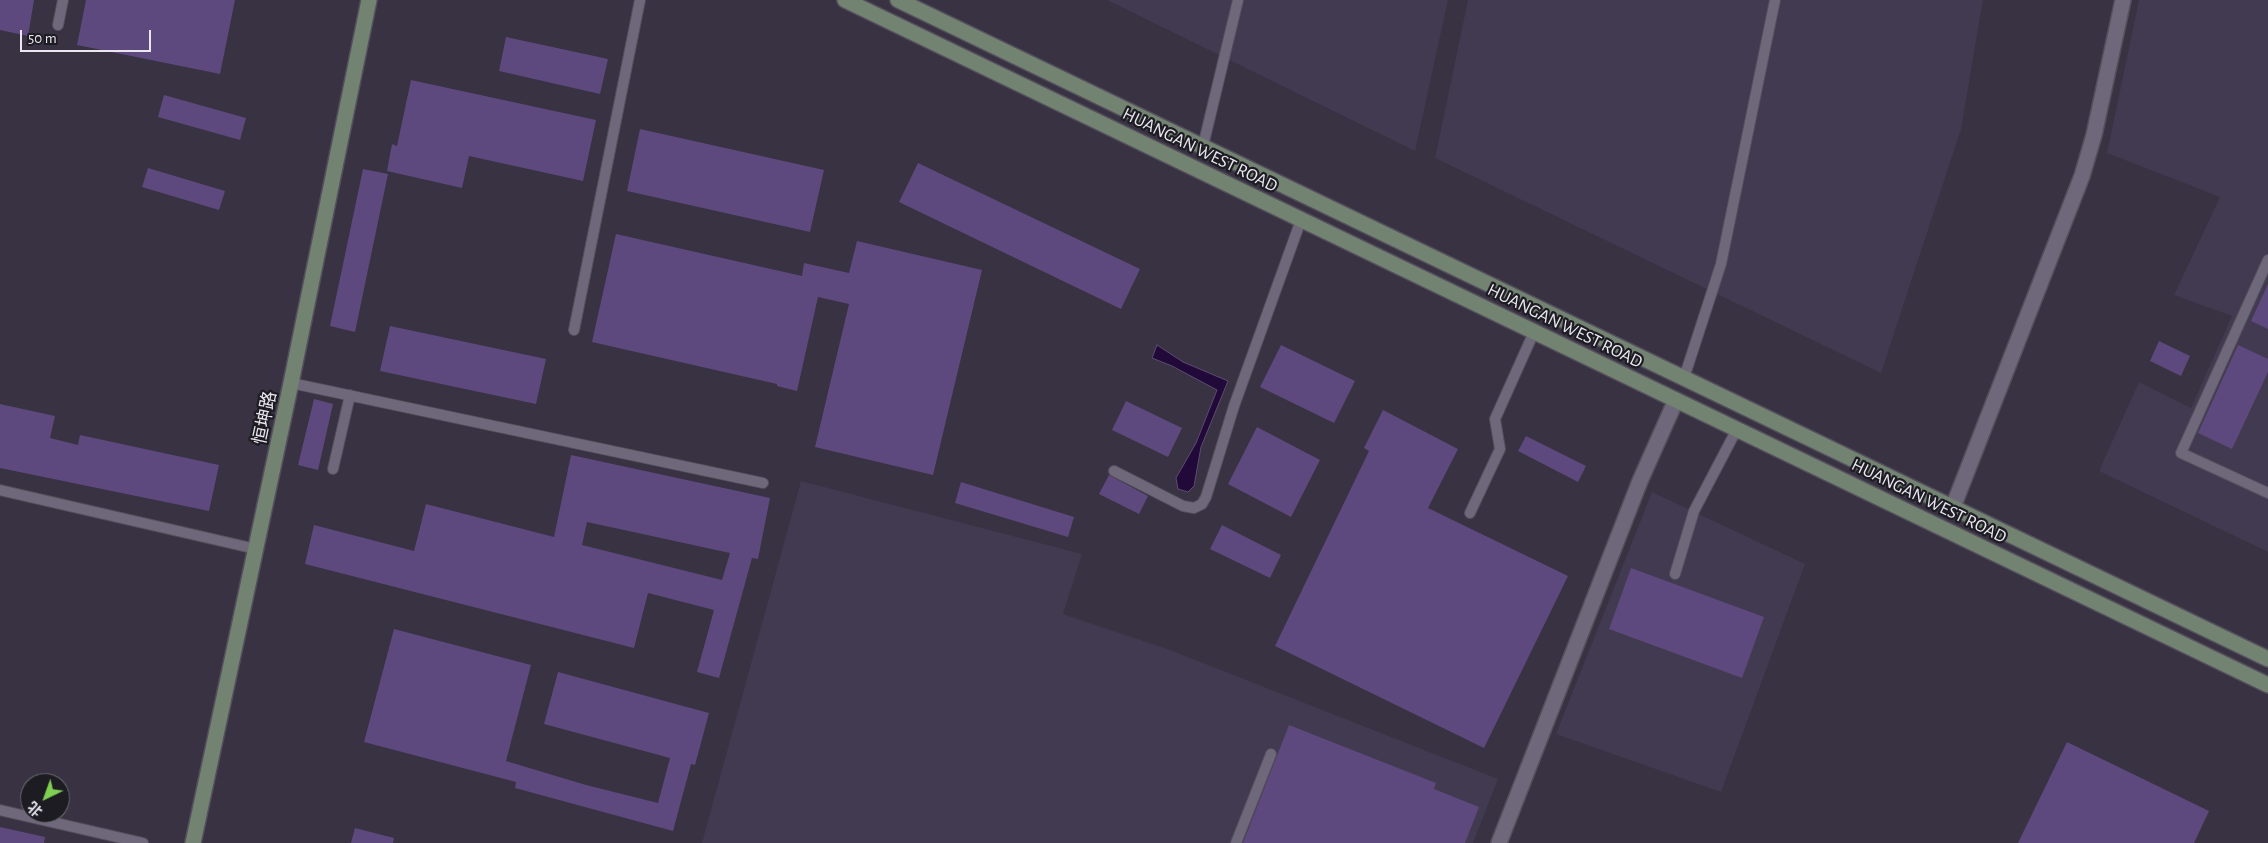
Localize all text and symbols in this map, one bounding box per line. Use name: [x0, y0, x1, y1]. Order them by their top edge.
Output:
scale bar: [22, 20, 154, 52]
text: 50 m: [28, 31, 57, 46]
street label: HUANGAN WEST ROAD: [1119, 103, 1281, 197]
street label: HUANGAN WEST ROAD: [1484, 279, 1646, 373]
street label: 恒坤路: [249, 389, 281, 447]
street label: HUANGAN WEST ROAD: [1848, 454, 2010, 548]
north arrow: [20, 773, 70, 823]
text: 北: [26, 799, 46, 818]

